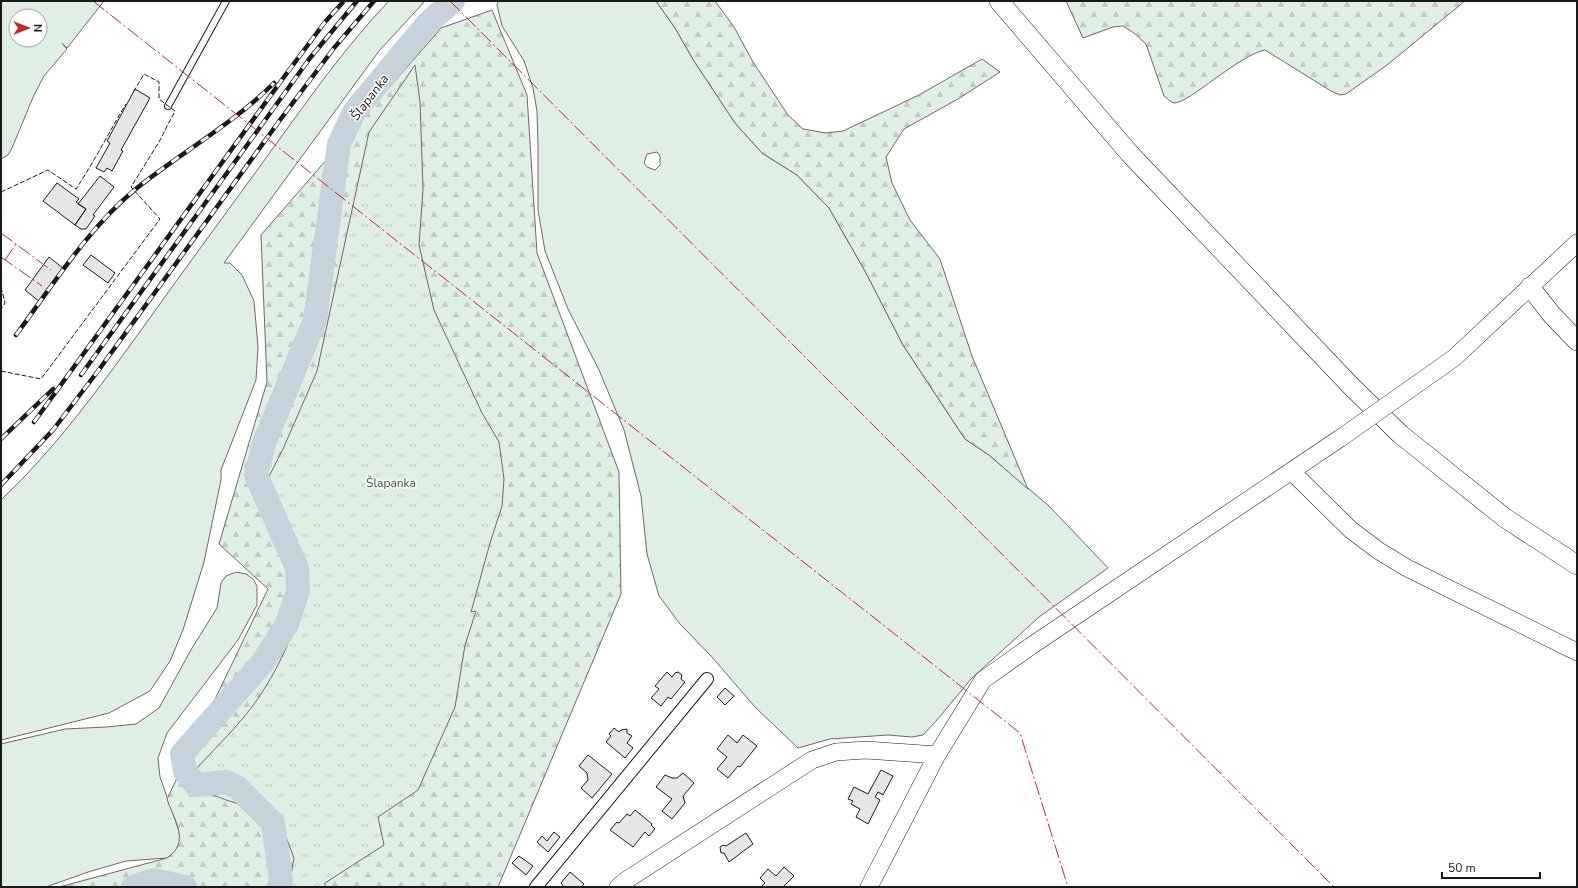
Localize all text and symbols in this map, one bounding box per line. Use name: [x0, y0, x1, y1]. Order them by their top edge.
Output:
north arrow: [8, 8, 48, 48]
text: N: [30, 24, 45, 32]
water label: Šlapanka: [346, 70, 393, 125]
park label: Šlapanka: [366, 475, 416, 491]
scale bar: [1442, 854, 1540, 880]
text: 50 m: [1448, 860, 1476, 876]

